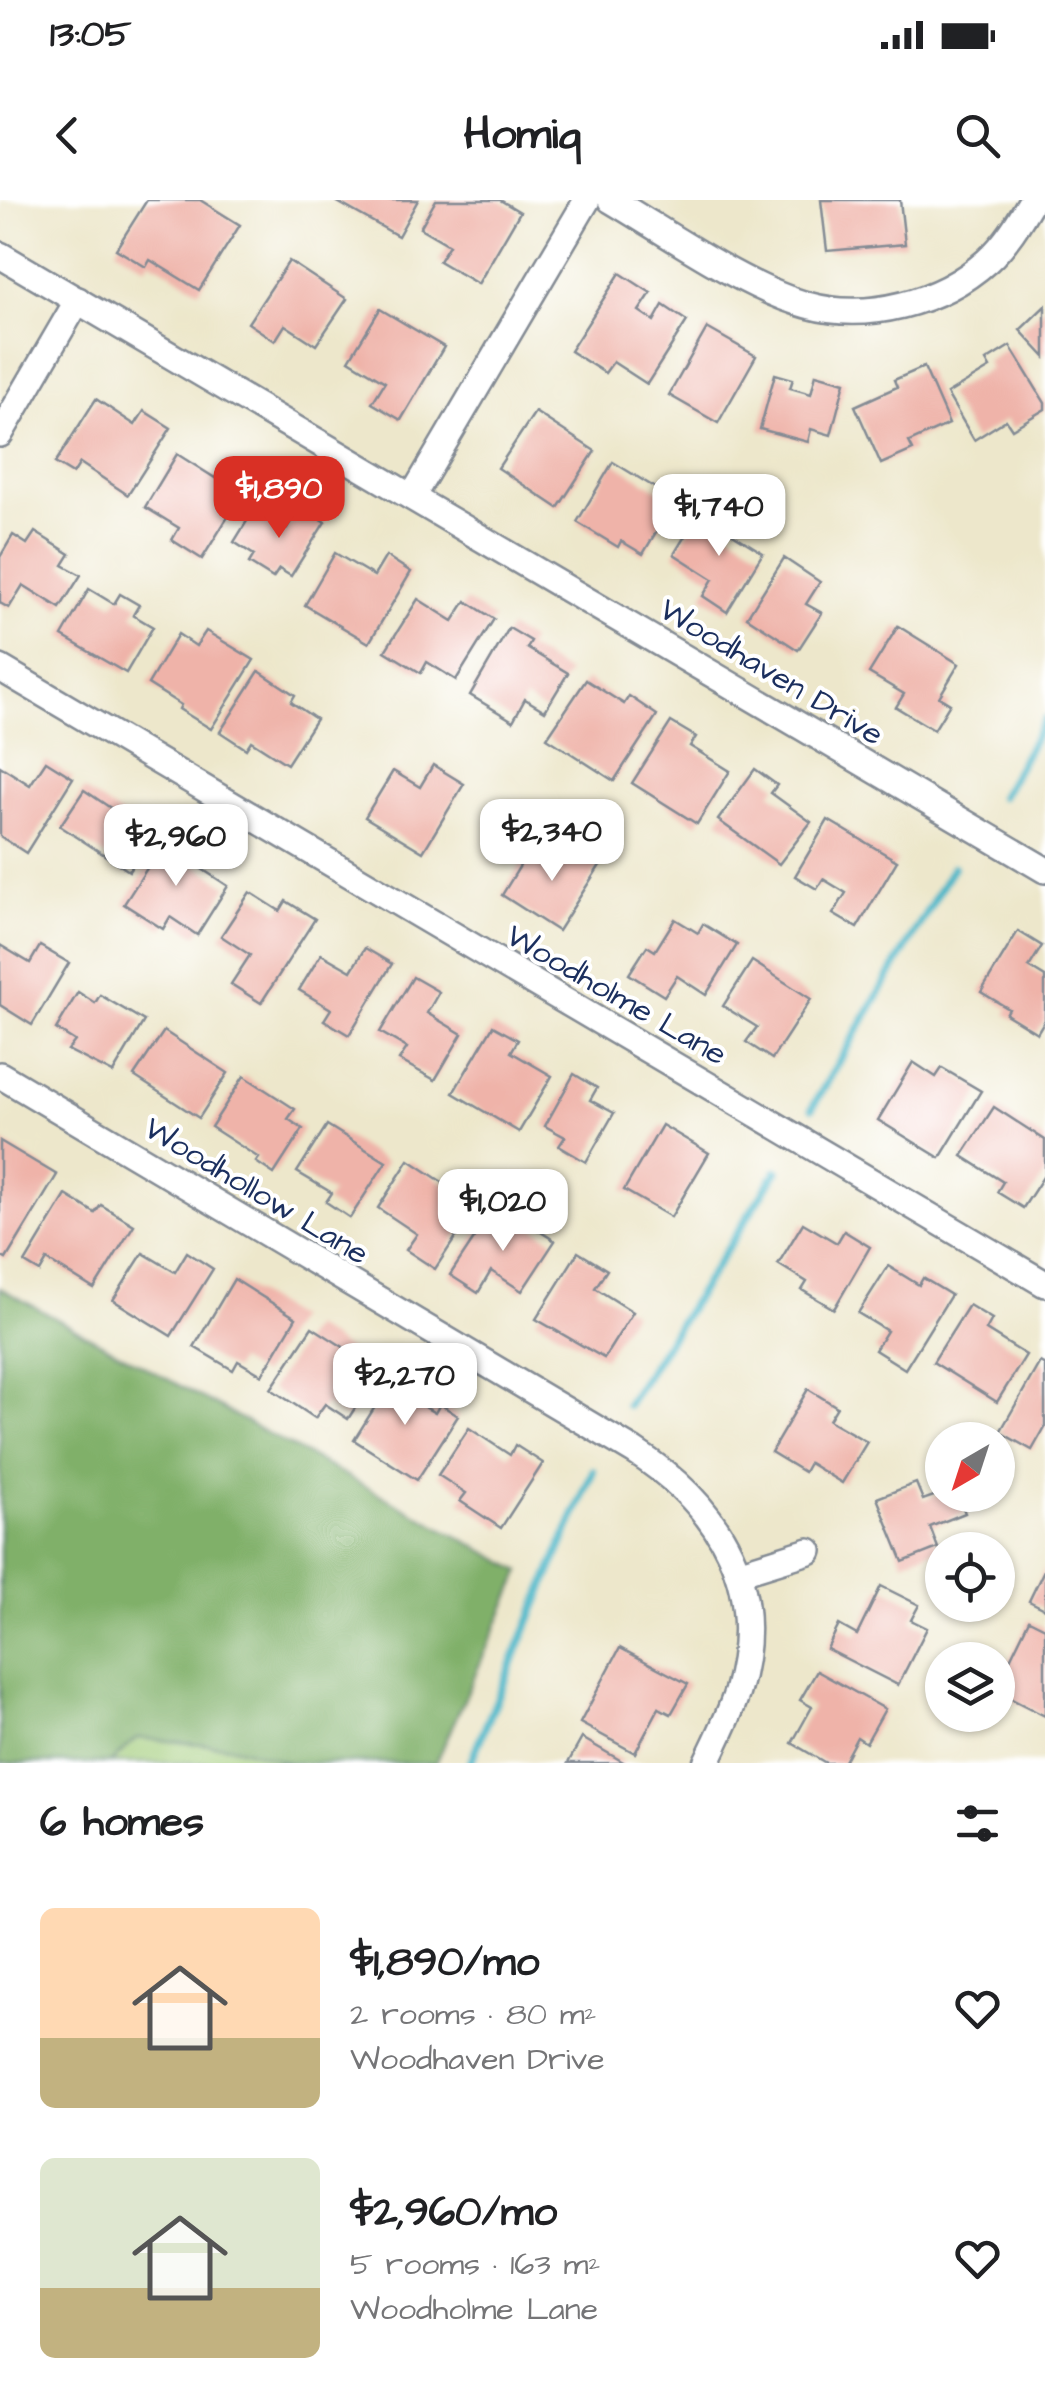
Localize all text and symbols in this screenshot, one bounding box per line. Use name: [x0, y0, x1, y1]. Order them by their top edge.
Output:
text: 13:05: [50, 9, 131, 61]
text: Homiq: [464, 104, 581, 166]
icon: back: [40, 108, 95, 163]
icon: search: [950, 108, 1005, 163]
pin: $1,890: [198, 456, 360, 541]
text: $1,890: [236, 466, 322, 511]
pin: $1,740: [638, 474, 800, 559]
text: $1,740: [674, 484, 764, 529]
street label: Woodhaven Drive: [651, 587, 892, 757]
pin: $2,340: [471, 799, 633, 884]
pin: $2,960: [95, 804, 257, 889]
text: $2,340: [502, 809, 602, 854]
text: $2,960: [126, 814, 226, 859]
street label: Woodholme Lane: [498, 914, 735, 1077]
street label: Woodhollow Lane: [135, 1106, 377, 1276]
pin: $1,020: [422, 1169, 584, 1254]
text: $1,020: [460, 1179, 546, 1224]
pin: $2,270: [324, 1343, 486, 1428]
text: $2,270: [355, 1353, 455, 1398]
north arrow: [925, 1422, 1015, 1512]
map controls: [925, 1422, 1015, 1732]
button: locate: [925, 1532, 1015, 1622]
button: layers: [925, 1642, 1015, 1732]
text: 6 homes: [40, 1794, 204, 1852]
icon: filters: [950, 1796, 1005, 1851]
text: $1,890/mo: [350, 1934, 539, 1992]
icon: home: [120, 1948, 240, 2068]
icon: heart: [950, 1981, 1005, 2036]
text: 2 rooms · 80 m²: [350, 1992, 597, 2037]
text: Woodhaven Drive: [350, 2037, 605, 2082]
text: $2,960/mo: [350, 2184, 557, 2242]
icon: home: [120, 2198, 240, 2318]
icon: heart: [950, 2231, 1005, 2286]
text: 5 rooms · 163 m²: [350, 2242, 600, 2287]
text: Woodholme Lane: [350, 2287, 598, 2332]

